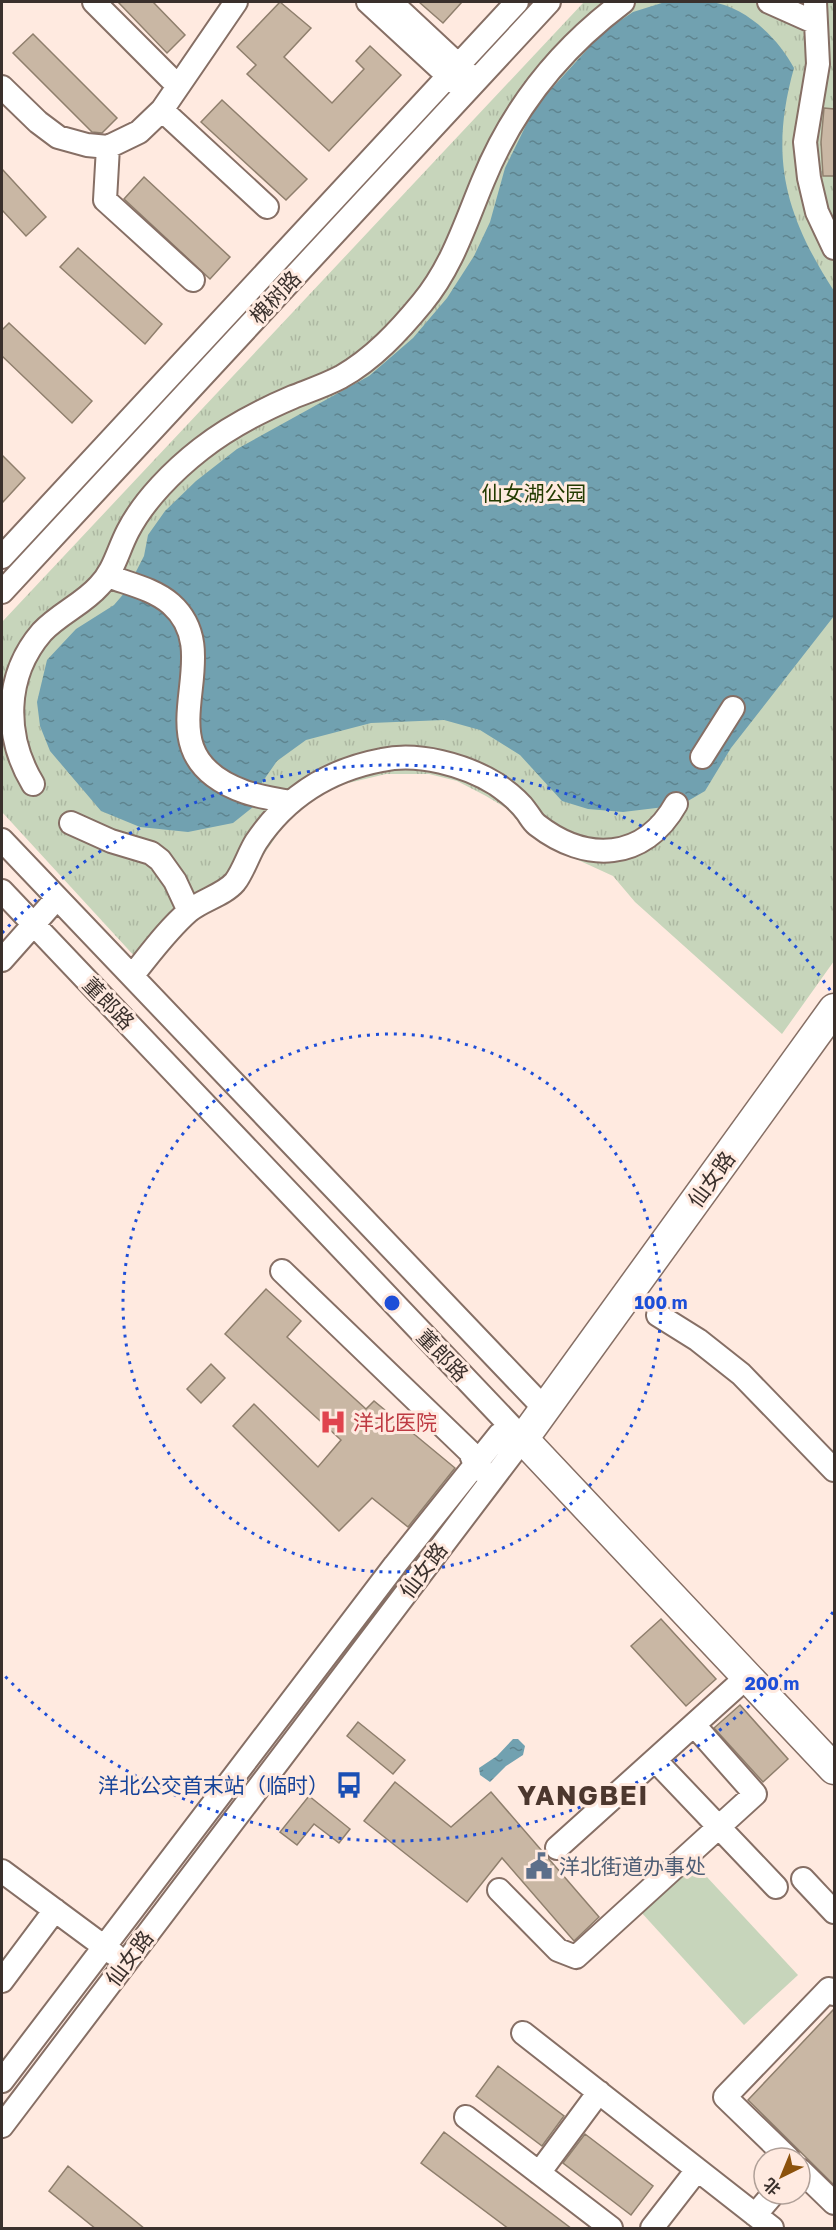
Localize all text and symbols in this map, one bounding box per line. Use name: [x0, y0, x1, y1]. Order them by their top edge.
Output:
street label: 槐树路: [244, 265, 306, 329]
park label: 仙女湖公园: [482, 480, 587, 506]
street label: 董郎路: [78, 971, 140, 1035]
street label: 仙女路: [682, 1146, 740, 1212]
text: 100 m: [635, 1291, 687, 1313]
centre of rings: [382, 1293, 402, 1313]
street label: 董郎路: [412, 1323, 474, 1387]
hospital icon: 洋北医院: [318, 1407, 348, 1437]
place label: 洋北医院: [353, 1409, 437, 1435]
street label: 仙女路: [394, 1537, 452, 1603]
text: 200 m: [745, 1672, 799, 1694]
bus stop icon: 洋北公交首末站（临时）: [334, 1770, 364, 1800]
place label: 洋北公交首末站（临时）: [98, 1772, 329, 1798]
district label: YANGBEI: [517, 1779, 649, 1811]
public building icon: 洋北街道办事处: [524, 1851, 554, 1881]
place label: 洋北街道办事处: [559, 1853, 706, 1879]
street label: 仙女路: [100, 1925, 158, 1991]
north arrow: [752, 2146, 812, 2206]
text: 北: [759, 2174, 784, 2200]

